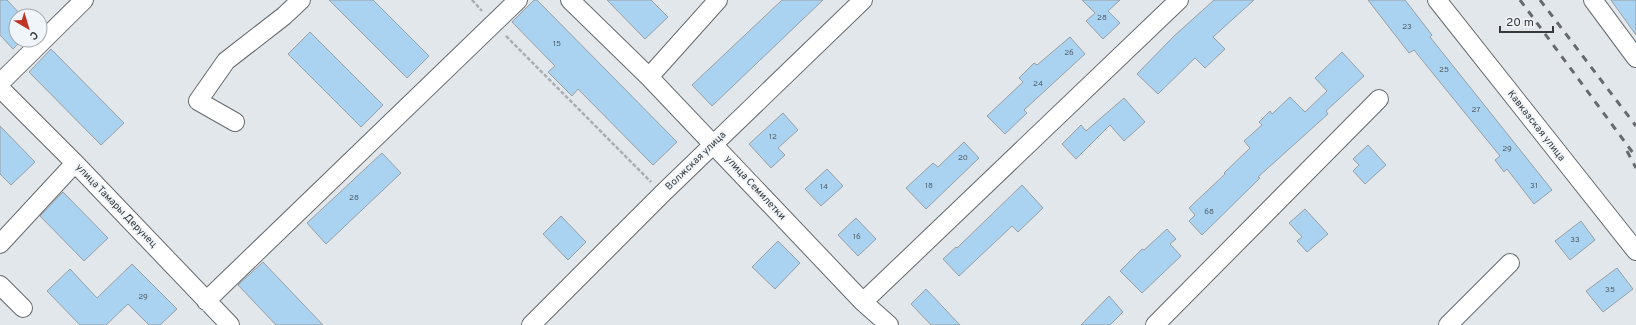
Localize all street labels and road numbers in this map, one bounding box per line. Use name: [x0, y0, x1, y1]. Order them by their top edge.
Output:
street label: Кавказская улица: [1504, 88, 1568, 164]
street label: Волжская улица: [663, 129, 729, 193]
street label: улица Семилетки: [722, 153, 788, 223]
street label: улица Тамары Дерунец: [72, 161, 160, 251]

